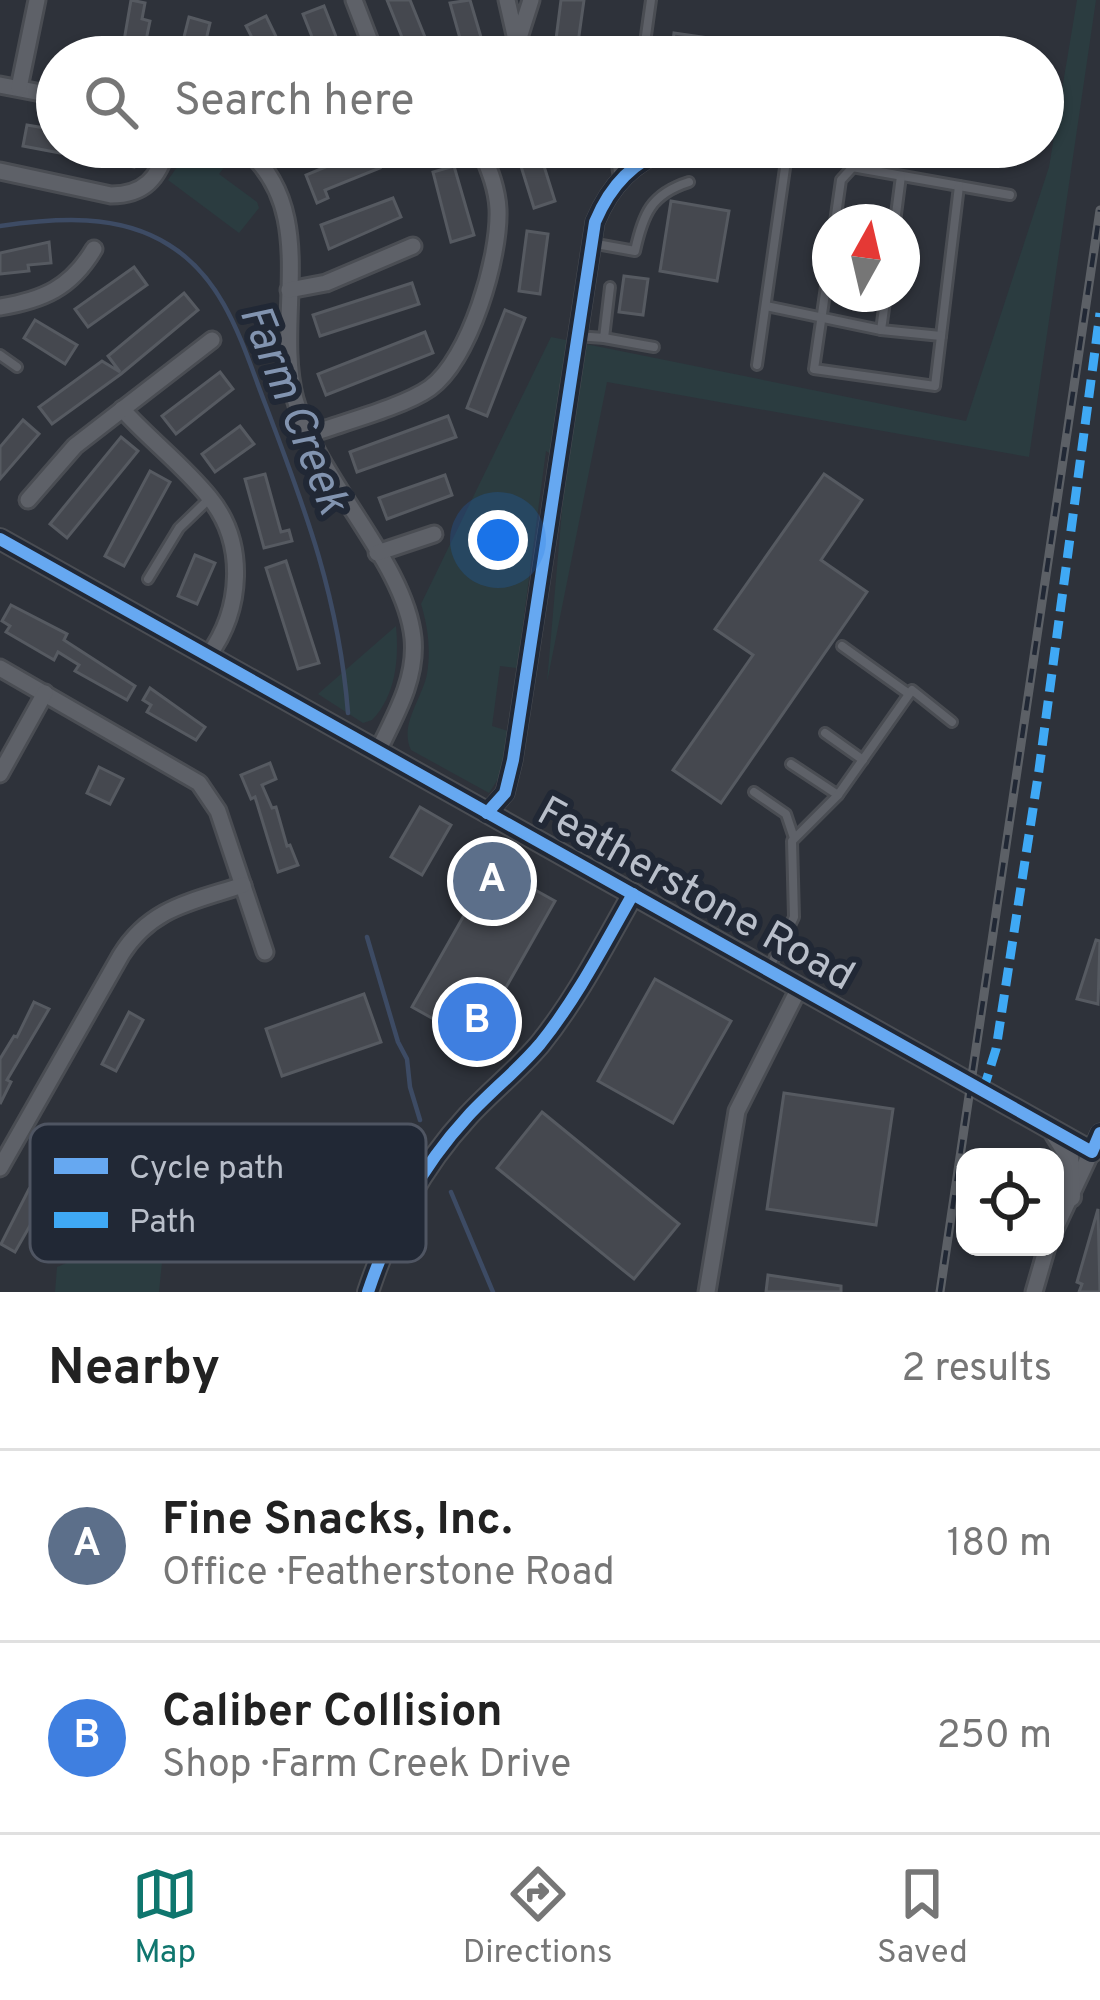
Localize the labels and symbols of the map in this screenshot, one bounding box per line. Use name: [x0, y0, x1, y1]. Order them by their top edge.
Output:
north arrow: [812, 204, 920, 312]
water label: Farm Creek: [224, 297, 360, 524]
your location: [468, 510, 528, 570]
street label: Featherstone Road: [527, 787, 863, 1005]
pin: A: [453, 836, 531, 926]
pin: B: [438, 977, 516, 1067]
legend: [30, 1124, 426, 1262]
text: Cycle path: [129, 1149, 284, 1191]
text: Path: [129, 1203, 196, 1245]

